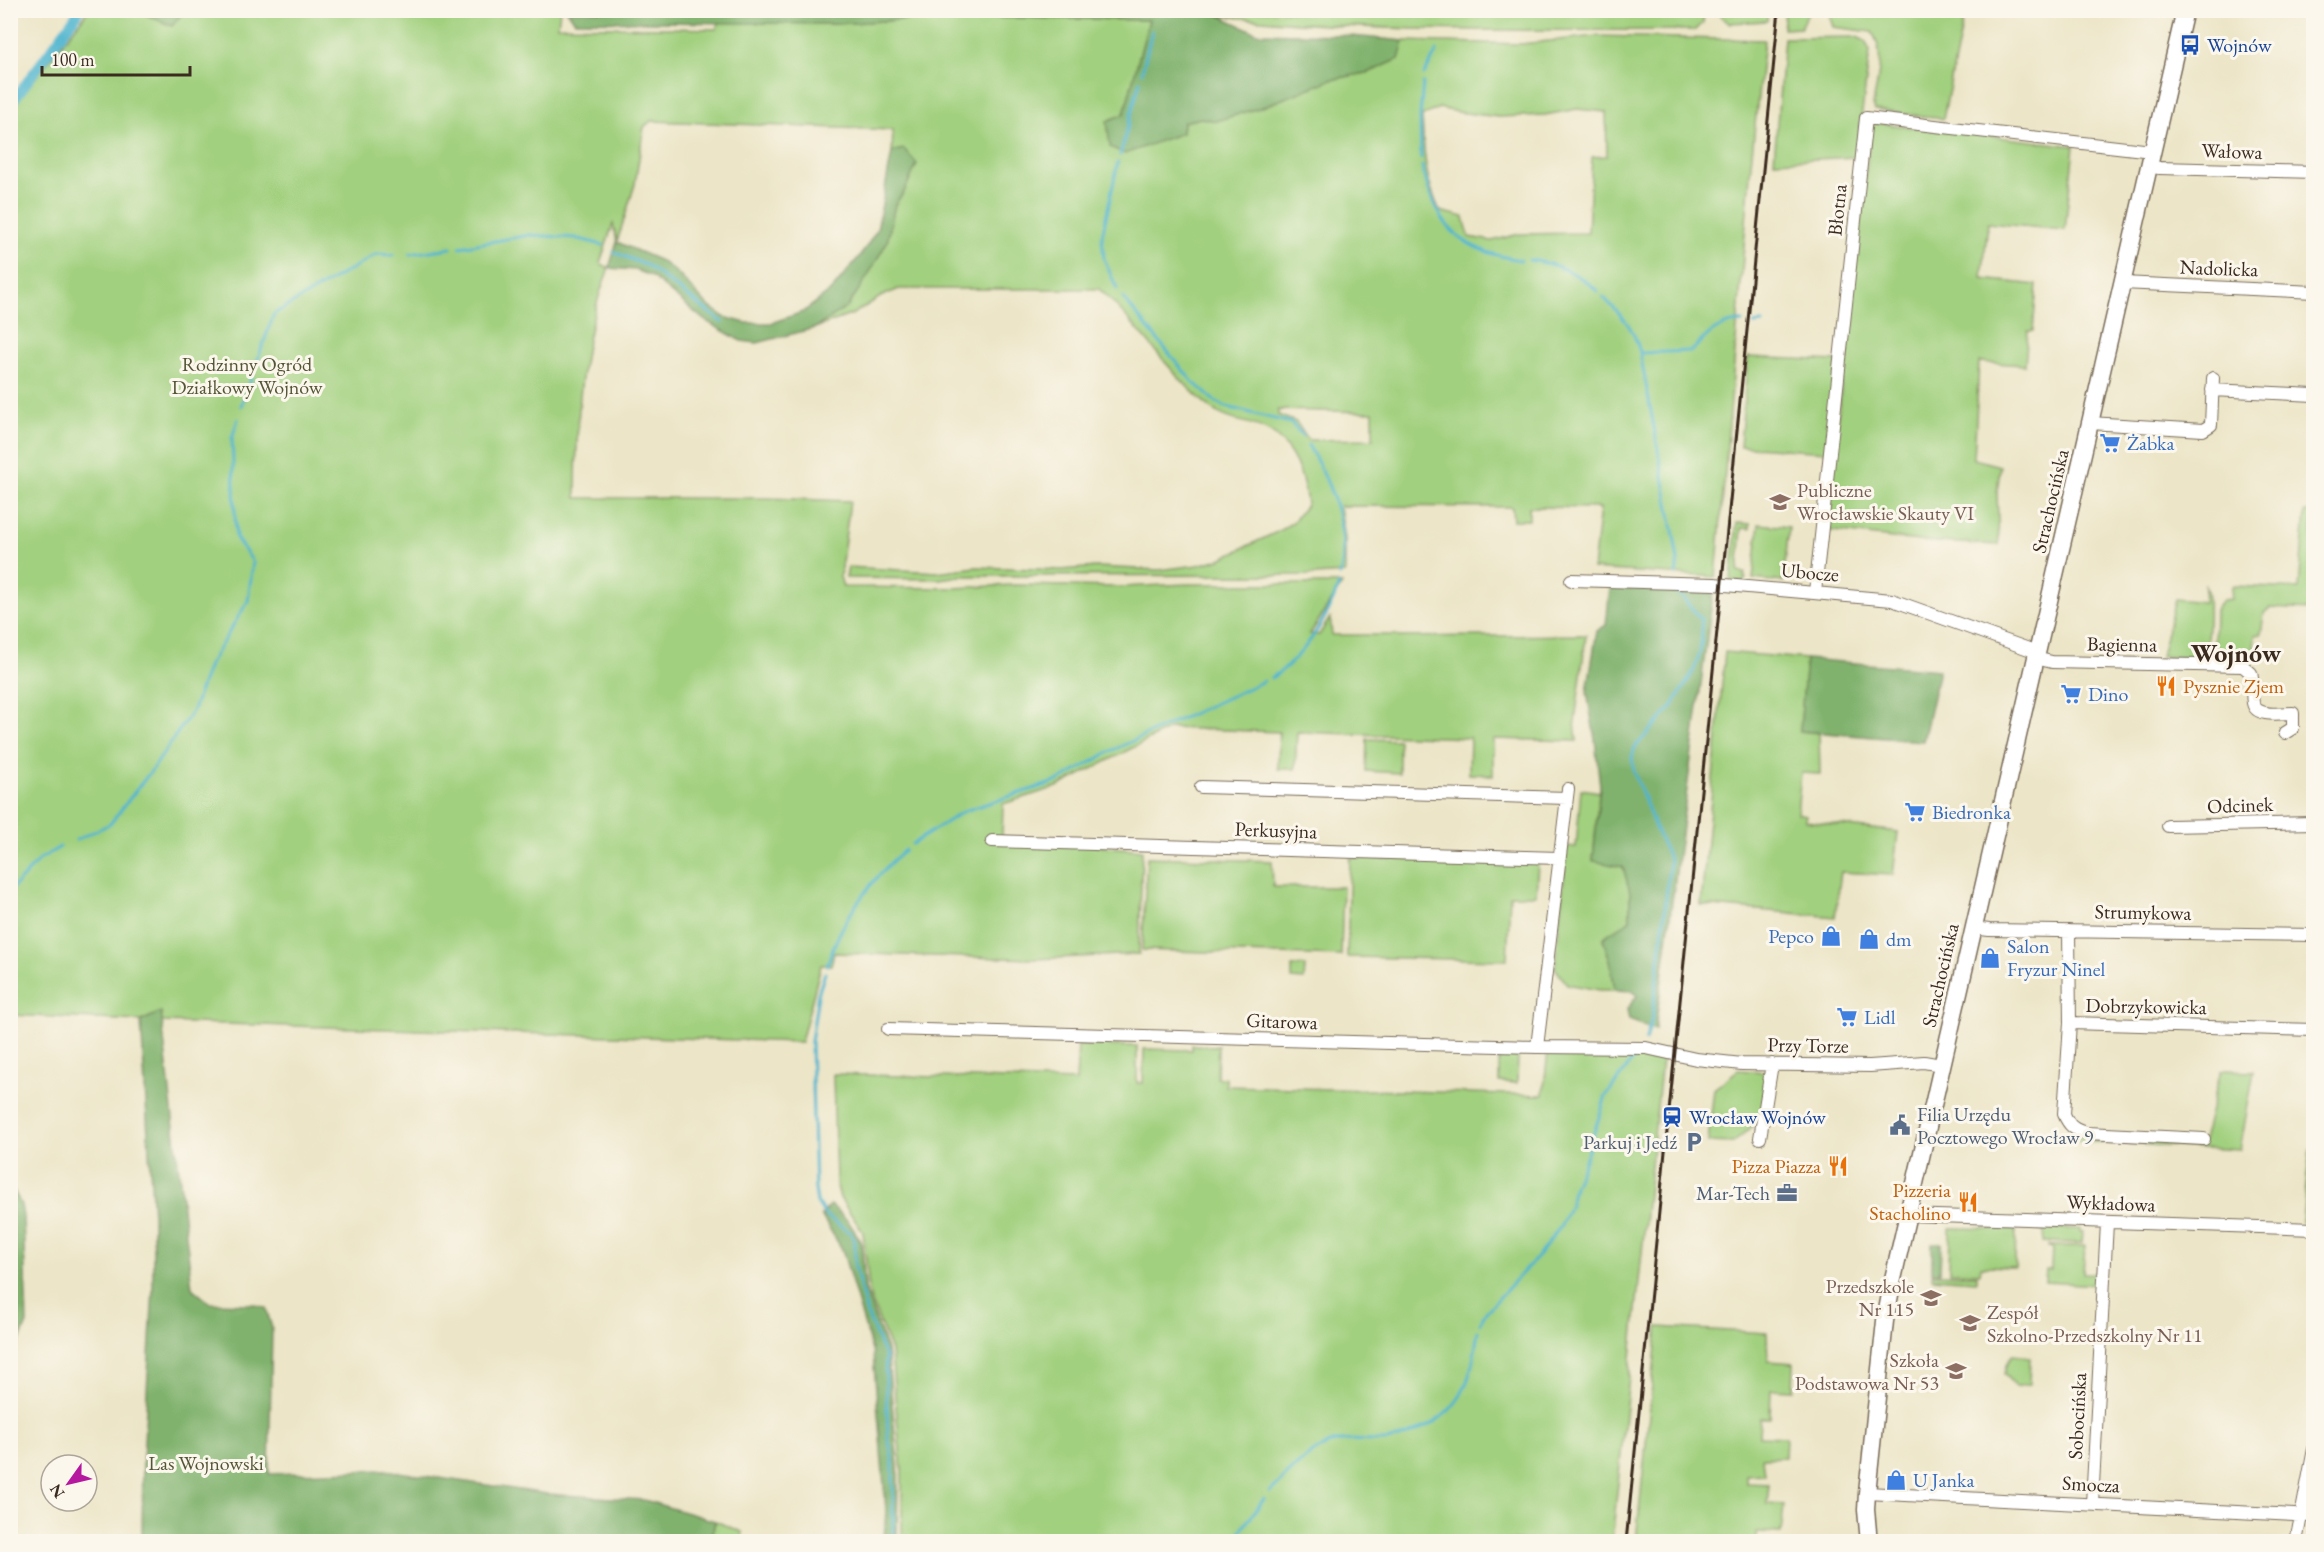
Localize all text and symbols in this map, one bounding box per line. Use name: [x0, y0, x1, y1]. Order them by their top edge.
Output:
place label: Wojnów: [2207, 32, 2272, 58]
bus stop icon: Wojnów: [2178, 33, 2202, 57]
scale bar: [42, 39, 190, 77]
text: 100 m: [51, 48, 95, 71]
street label: Wałowa: [2201, 137, 2263, 165]
street label: Błotna: [1821, 183, 1853, 237]
street label: Nadolicka: [2179, 254, 2259, 282]
park label: Rodzinny Ogród Działkowy Wojnów: [171, 351, 323, 400]
place label: Żabka: [2127, 430, 2174, 456]
supermarket icon: Żabka: [2098, 431, 2122, 455]
street label: Strachocińska: [2025, 446, 2075, 556]
place label: Publiczne Wrocławskie Skauty VI: [1797, 477, 1974, 526]
school or university icon: Publiczne Wrocławskie Skauty VI: [1768, 490, 1792, 514]
street label: Ubocze: [1780, 557, 1840, 587]
street label: Bagienna: [2087, 630, 2157, 658]
district label: Wojnów: [2191, 636, 2282, 670]
place label: Pysznie Zjem: [2183, 673, 2284, 699]
restaurant icon: Pysznie Zjem: [2154, 674, 2178, 698]
place label: Dino: [2088, 681, 2129, 707]
supermarket icon: Dino: [2059, 682, 2083, 706]
street label: Odcinek: [2206, 791, 2274, 819]
place label: Biedronka: [1932, 799, 2011, 825]
supermarket icon: Biedronka: [1903, 800, 1927, 824]
street label: Perkusyjna: [1234, 816, 1318, 844]
street label: Strumykowa: [2094, 898, 2192, 926]
street label: Strachocińska: [1915, 920, 1965, 1030]
place label: Pepco: [1768, 923, 1814, 949]
shop icon: Pepco: [1819, 924, 1843, 948]
place label: dm: [1886, 926, 1912, 952]
shop icon: dm: [1857, 927, 1881, 951]
place label: Salon Fryzur Ninel: [2007, 933, 2106, 982]
shop icon: Salon Fryzur Ninel: [1978, 946, 2002, 970]
street label: Dobrzykowicka: [2085, 992, 2207, 1020]
place label: Lidl: [1864, 1004, 1896, 1030]
supermarket icon: Lidl: [1835, 1005, 1859, 1029]
street label: Gitarowa: [1246, 1007, 1318, 1035]
street label: Przy Torze: [1767, 1031, 1849, 1059]
place label: Filia Urzędu Pocztowego Wrocław 9: [1917, 1101, 2094, 1150]
place label: Wrocław Wojnów: [1689, 1104, 1826, 1130]
station icon: Wrocław Wojnów: [1660, 1105, 1684, 1129]
public building icon: Filia Urzędu Pocztowego Wrocław 9: [1888, 1113, 1912, 1137]
place label: Parkuj i Jedź: [1583, 1129, 1677, 1155]
parking icon: Parkuj i Jedź: [1682, 1130, 1706, 1154]
place label: Pizza Piazza: [1731, 1153, 1821, 1179]
restaurant icon: Pizza Piazza: [1826, 1154, 1850, 1178]
place label: Pizzeria Stacholino: [1869, 1177, 1951, 1226]
place label: Mar-Tech: [1696, 1180, 1770, 1206]
office icon: Mar-Tech: [1775, 1181, 1799, 1205]
street label: Wykładowa: [2066, 1188, 2156, 1218]
restaurant icon: Pizzeria Stacholino: [1956, 1190, 1980, 1214]
place label: Przedszkole Nr 115: [1825, 1273, 1914, 1322]
school or university icon: Przedszkole Nr 115: [1919, 1286, 1943, 1310]
place label: Zespół Szkolno-Przedszkolny Nr 11: [1987, 1299, 2203, 1348]
school or university icon: Zespół Szkolno-Przedszkolny Nr 11: [1958, 1311, 1982, 1335]
place label: Szkoła Podstawowa Nr 53: [1795, 1347, 1939, 1396]
school or university icon: Szkoła Podstawowa Nr 53: [1944, 1359, 1968, 1383]
street label: Sobocińska: [2062, 1372, 2092, 1460]
park label: Las Wojnowski: [148, 1450, 264, 1476]
north arrow: [39, 1453, 99, 1513]
place label: U Janka: [1913, 1467, 1974, 1493]
shop icon: U Janka: [1884, 1468, 1908, 1492]
street label: Smocza: [2061, 1470, 2121, 1498]
text: N: [45, 1480, 69, 1502]

